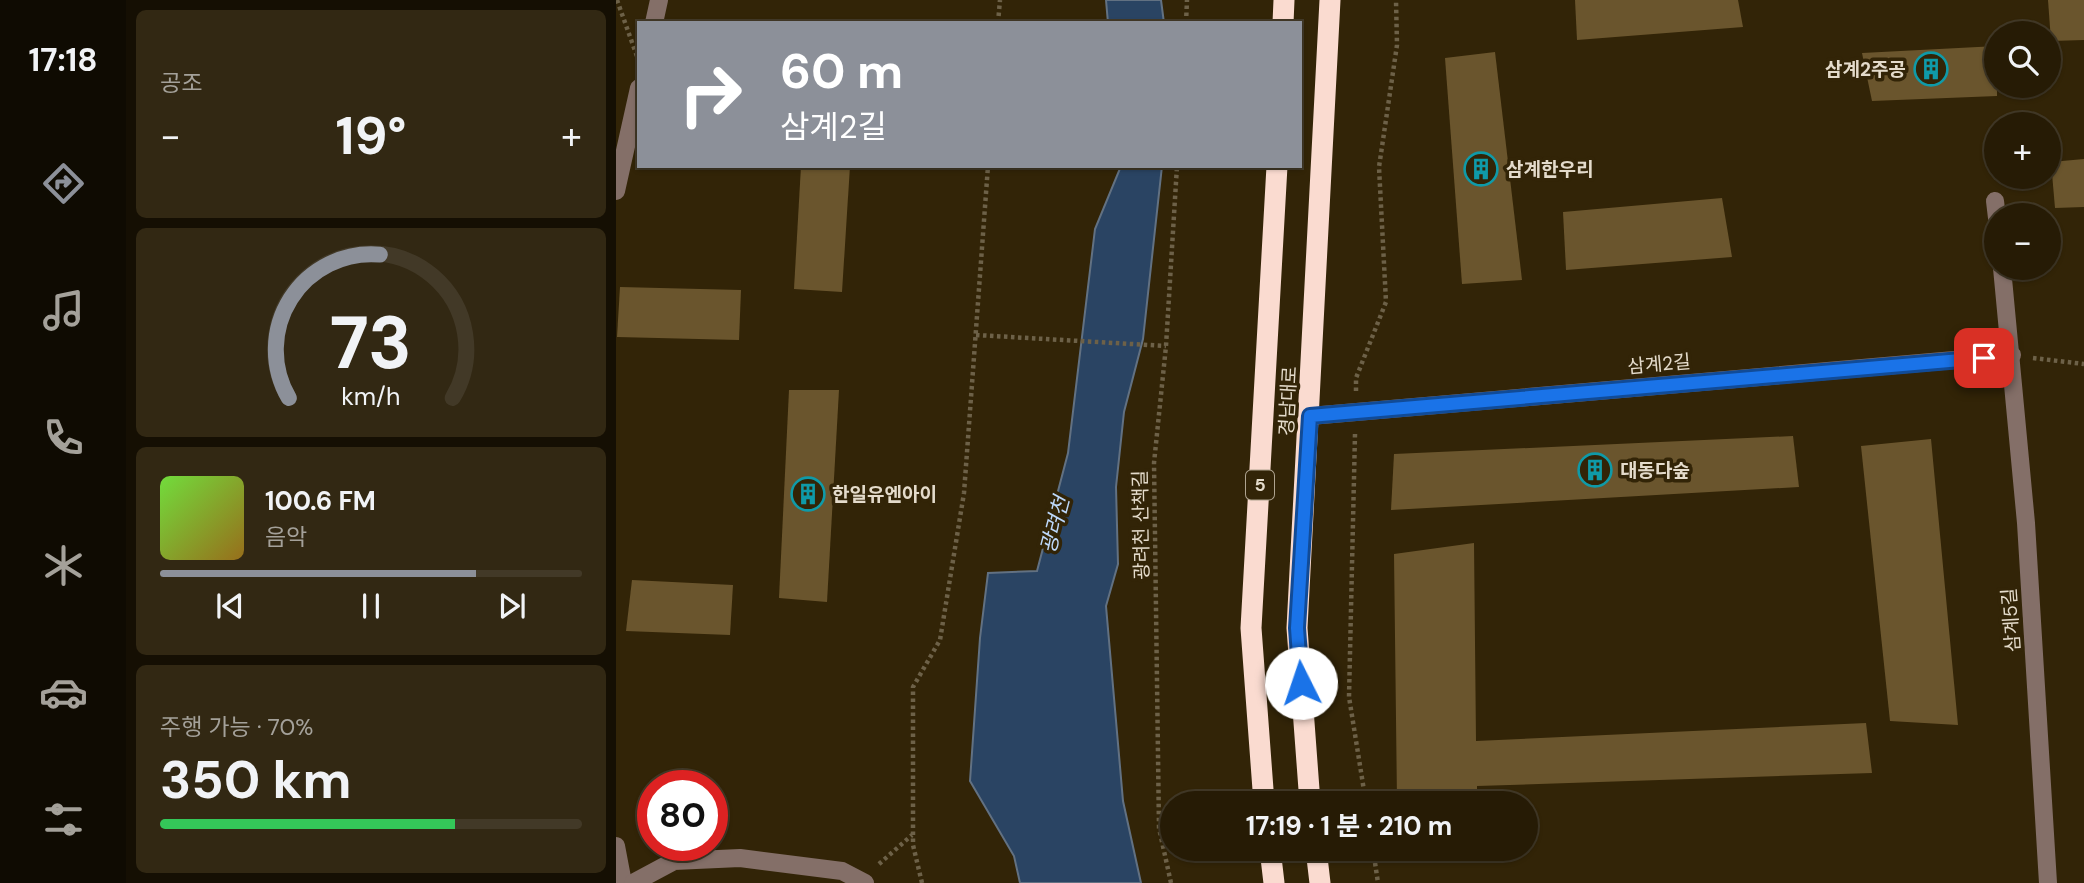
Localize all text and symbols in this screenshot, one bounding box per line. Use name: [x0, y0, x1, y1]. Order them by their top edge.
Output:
map controls: [1984, 21, 2061, 280]
button: search: [1984, 21, 2061, 98]
text: 17:18: [29, 39, 97, 81]
text: 60 m: [780, 39, 903, 103]
icon: right: [665, 49, 756, 140]
building icon: 삼계2주공: [1912, 50, 1950, 88]
place label: 삼계2주공: [1825, 57, 1906, 82]
text: 공조: [160, 68, 202, 98]
text: 19°: [336, 102, 406, 170]
text: 삼계2길: [780, 106, 887, 148]
text: −: [160, 111, 181, 161]
text: +: [561, 111, 582, 161]
button: +: [1984, 112, 2061, 189]
building icon: 삼계한우리: [1462, 150, 1500, 188]
place label: 삼계한우리: [1506, 157, 1593, 182]
icon: directions: [39, 159, 88, 208]
button: −: [1984, 203, 2061, 280]
icon: music: [39, 286, 88, 335]
text: 73: [330, 297, 412, 392]
pin: [1954, 328, 2014, 388]
icon: arrive: [1965, 339, 2003, 377]
street label: 삼계2길: [1626, 349, 1692, 379]
street label: 경남대로: [1274, 365, 1302, 437]
text: km/h: [341, 380, 401, 413]
icon: phone: [39, 413, 88, 462]
building icon: 대동다숲: [1576, 451, 1614, 489]
place label: 대동다숲: [1620, 458, 1690, 483]
street label: 광려천 산책길: [1128, 470, 1154, 580]
road number: 5: [1246, 471, 1274, 500]
building icon: 한일유엔아이: [789, 475, 827, 513]
place label: 한일유엔아이: [832, 482, 937, 507]
text: 100.6 FM: [265, 484, 376, 518]
water label: 광려천: [1034, 491, 1077, 557]
text: 음악: [265, 522, 307, 552]
icon: climate: [39, 541, 88, 590]
icon: previous: [211, 587, 249, 625]
icon: pause: [352, 587, 390, 625]
icon: next: [493, 587, 531, 625]
street label: 삼계5길: [1996, 587, 2026, 653]
position arrow: [1264, 646, 1338, 720]
icon: car: [39, 668, 88, 717]
text: 주행 가능 · 70%: [160, 712, 313, 742]
text: 350 km: [160, 746, 352, 814]
speed limit sign: 80: [637, 770, 728, 861]
icon: filters: [39, 795, 88, 844]
text: 17:19 · 1 분 · 210 m: [1246, 809, 1452, 843]

